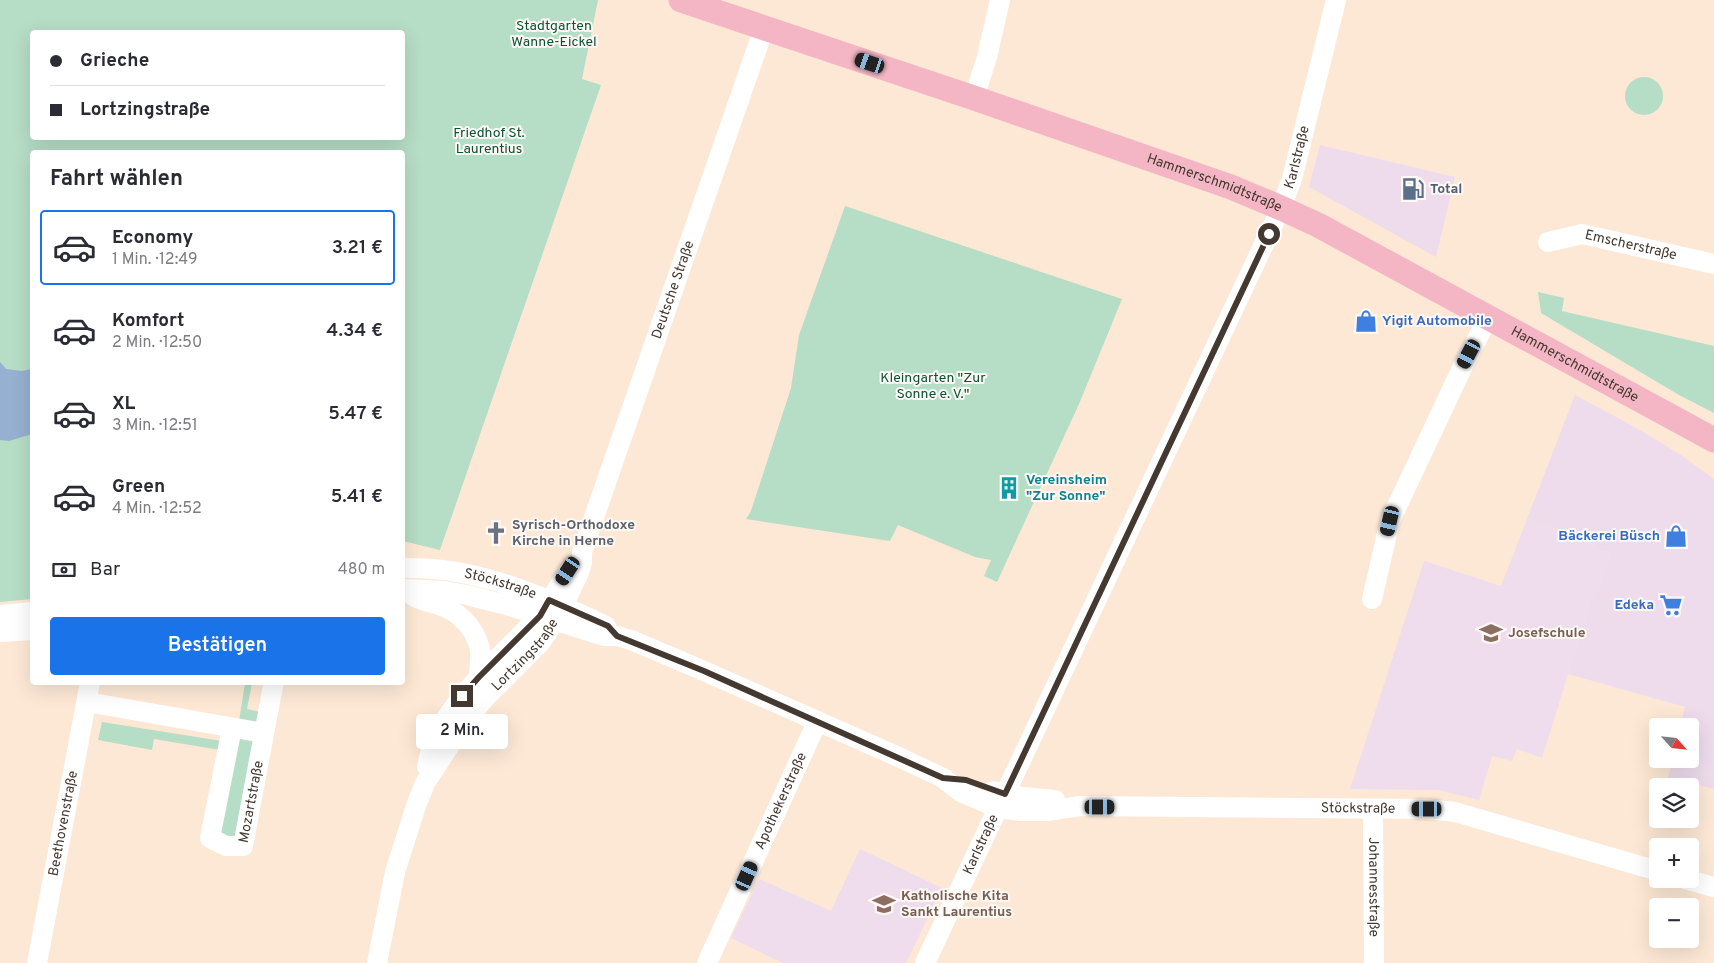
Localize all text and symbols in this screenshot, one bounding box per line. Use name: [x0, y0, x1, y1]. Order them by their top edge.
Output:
park label: Stadtgarten Wanne-Eickel: [511, 18, 597, 51]
text: Grieche: [80, 49, 149, 73]
car: [853, 51, 886, 75]
text: Lortzingstraße: [80, 98, 210, 122]
street label: Karlstraße: [1280, 124, 1313, 191]
park label: Friedhof St. Laurentius: [453, 125, 525, 158]
street label: Hammerschmidtstraße: [1145, 150, 1285, 216]
text: Fahrt wählen: [50, 166, 183, 193]
fuel station icon: Total: [1400, 176, 1426, 202]
place label: Total: [1430, 181, 1462, 198]
route start: [1258, 223, 1280, 245]
icon: car: [52, 225, 97, 270]
text: Economy: [112, 226, 193, 250]
street label: Emscherstraße: [1583, 226, 1678, 264]
text: 3.21 €: [332, 236, 383, 260]
street label: Deutsche Straße: [648, 238, 698, 341]
text: 1 Min. · 12:49: [112, 250, 198, 270]
icon: car: [52, 308, 97, 353]
shop icon: Yigit Automobile: [1353, 308, 1379, 334]
text: Komfort: [112, 309, 184, 333]
place label: Yigit Automobile: [1382, 313, 1492, 330]
text: 4.34 €: [326, 319, 383, 343]
street label: Hammerschmidtstraße: [1508, 323, 1642, 406]
text: 2 Min. · 12:50: [112, 333, 202, 353]
car: [1455, 337, 1482, 371]
park label: Kleingarten "Zur Sonne e. V.": [880, 370, 986, 403]
icon: car: [52, 391, 97, 436]
text: XL: [112, 392, 135, 416]
text: 5.47 €: [328, 402, 383, 426]
text: 3 Min. · 12:51: [112, 416, 198, 436]
place label: Vereinsheim "Zur Sonne": [1026, 472, 1107, 505]
icon: car: [52, 474, 97, 519]
text: Green: [112, 475, 165, 499]
building icon: Vereinsheim "Zur Sonne": [996, 475, 1022, 501]
text: 5.41 €: [331, 485, 383, 509]
text: 4 Min. · 12:52: [112, 499, 202, 519]
car: [1379, 505, 1400, 537]
place label: Syrisch-Orthodoxe Kirche in Herne: [512, 517, 635, 550]
church icon: Syrisch-Orthodoxe Kirche in Herne: [483, 520, 509, 546]
shop icon: Bäckerei Büsch: [1663, 523, 1689, 549]
place label: Bäckerei Büsch: [1558, 528, 1660, 545]
car: [553, 554, 582, 588]
icon: cash: [50, 556, 78, 584]
text: Bar: [90, 558, 120, 582]
text: 480 m: [338, 560, 385, 580]
street label: Stöckstraße: [463, 565, 539, 603]
supermarket icon: Edeka: [1658, 592, 1684, 618]
place label: Edeka: [1614, 597, 1654, 614]
street label: Lortzingstraße: [488, 616, 562, 695]
button: Bestätigen: [50, 617, 385, 675]
school or university icon: Josefschule: [1478, 620, 1504, 646]
place label: Josefschule: [1508, 625, 1586, 642]
route end: [451, 685, 473, 707]
callout: 2 Min.: [416, 714, 508, 748]
north arrow: [1649, 718, 1699, 768]
map controls: [1649, 718, 1699, 948]
text: 2 Min.: [440, 721, 484, 741]
street label: Apothekerstraße: [751, 750, 810, 852]
street label: Mozartstraße: [235, 759, 267, 844]
street label: Beethovenstraße: [45, 769, 82, 878]
button: layers: [1649, 778, 1699, 828]
car: [1085, 800, 1115, 815]
street label: Stöckstraße: [1321, 800, 1395, 817]
car: [1412, 802, 1442, 817]
street label: Karlstraße: [959, 812, 1002, 877]
street label: Johannesstraße: [1365, 837, 1382, 937]
button: +: [1649, 838, 1699, 888]
car: [734, 859, 759, 893]
place label: Katholische Kita Sankt Laurentius: [901, 888, 1012, 921]
school or university icon: Katholische Kita Sankt Laurentius: [871, 891, 897, 917]
button: −: [1649, 898, 1699, 948]

